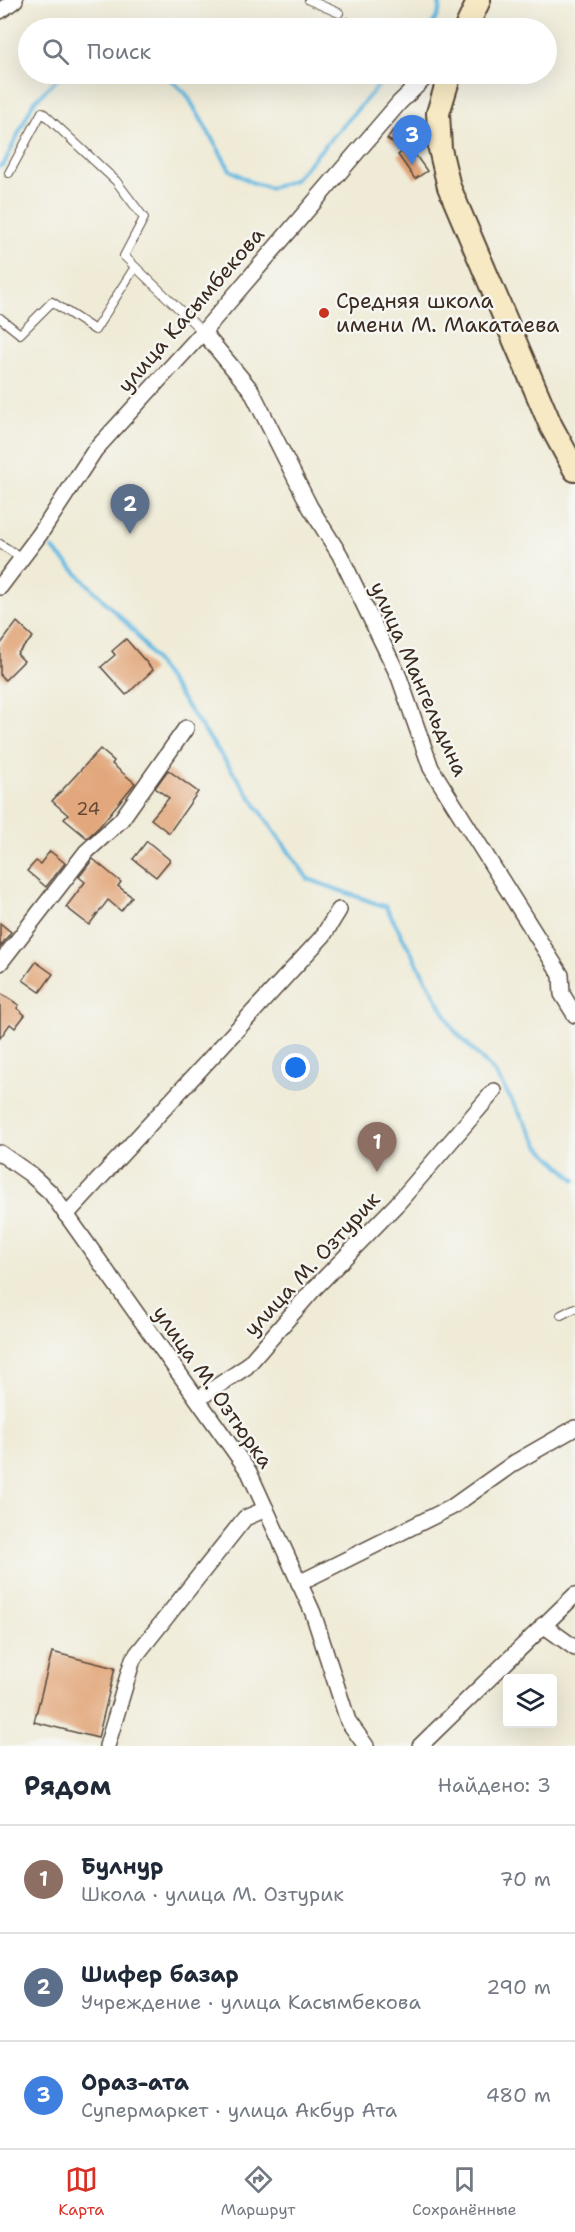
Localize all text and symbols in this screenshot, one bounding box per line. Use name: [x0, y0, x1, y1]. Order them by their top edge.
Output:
search box: [18, 18, 557, 84]
icon: search: [39, 35, 72, 68]
text: Поиск: [87, 37, 151, 66]
pin: 3: [392, 116, 432, 165]
street label: улица Касымбекова: [111, 221, 271, 399]
place label: Средняя школа имени М. Макатаева: [336, 287, 559, 339]
marker: Средняя школа имени М. Макатаева: [317, 306, 331, 320]
pin: 2: [110, 484, 150, 534]
street label: улица Мангельдина: [363, 577, 475, 781]
house number: 24: [76, 797, 100, 821]
your location: [281, 1053, 310, 1082]
pin: 1: [358, 1122, 397, 1172]
street label: улица М. Озтурик: [238, 1186, 386, 1342]
street label: улица М. Озтюрка: [146, 1300, 280, 1474]
map controls: [503, 1674, 557, 1728]
button: layers: [503, 1674, 557, 1728]
text: Рядом: [24, 1768, 111, 1803]
text: Найдено: 3: [438, 1772, 551, 1798]
text: Булнур: [81, 1852, 163, 1881]
text: 1: [39, 1866, 48, 1892]
text: 70 m: [499, 1866, 551, 1892]
text: Школа · улица М. Озтурик: [81, 1881, 344, 1907]
text: Шифер базар: [81, 1960, 239, 1989]
text: 2: [37, 1974, 51, 2000]
text: 290 m: [486, 1974, 551, 2000]
text: Учреждение · улица Касымбекова: [81, 1989, 421, 2015]
text: Ораз-ата: [81, 2068, 189, 2097]
text: 3: [37, 2082, 51, 2108]
text: 480 m: [486, 2082, 551, 2108]
text: Супермаркет · улица Акбур Ата: [81, 2097, 397, 2123]
tab: Карта: [58, 2163, 104, 2220]
tab: Маршрут: [221, 2163, 295, 2220]
tab: Сохранённые: [412, 2163, 517, 2220]

